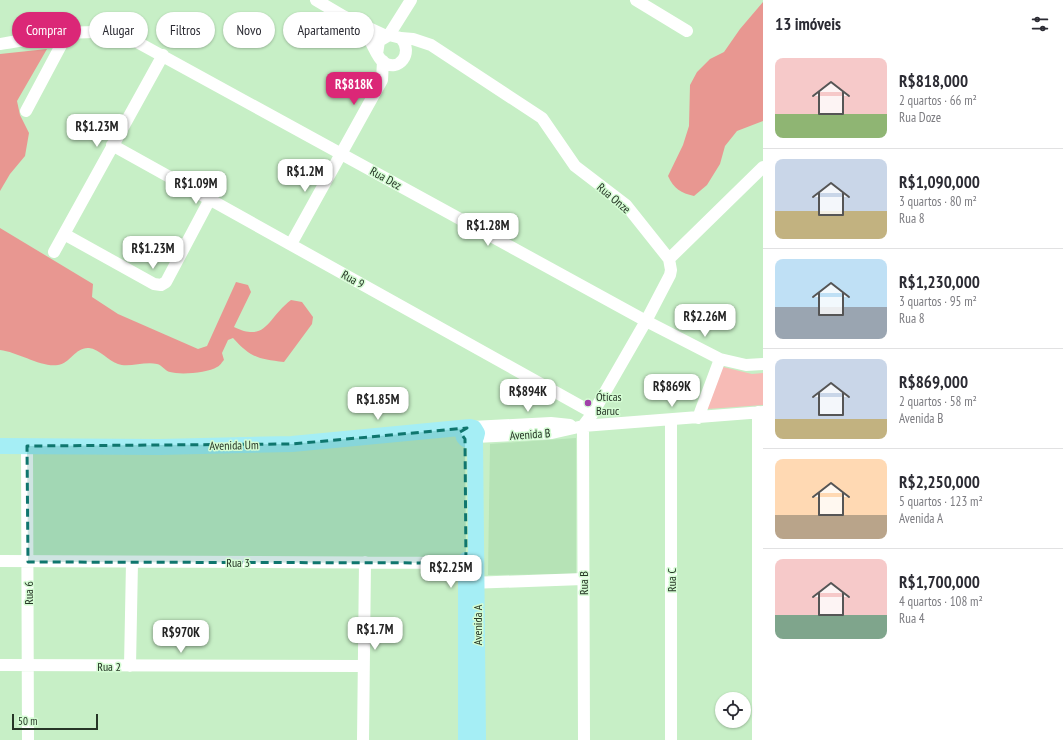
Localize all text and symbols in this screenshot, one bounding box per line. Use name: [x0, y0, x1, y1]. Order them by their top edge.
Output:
chip: Comprar: [12, 12, 81, 48]
chip: Alugar: [89, 12, 148, 48]
chip: Filtros: [156, 12, 215, 48]
chip: Novo: [223, 12, 275, 48]
chip: Apartamento: [283, 12, 374, 48]
text: 13 imóveis: [775, 13, 841, 35]
icon: filters: [1029, 13, 1051, 35]
text: R$818,000: [899, 70, 968, 92]
pin: R$818K: [321, 72, 387, 106]
icon: home: [807, 74, 855, 122]
text: R$818K: [335, 76, 373, 93]
text: 2 quartos · 66 m²: [899, 92, 977, 109]
text: Rua Doze: [899, 109, 941, 126]
pin: R$1.23M: [60, 114, 134, 148]
text: R$1.23M: [76, 118, 118, 135]
pin: R$1.2M: [272, 159, 338, 193]
text: R$1.2M: [287, 163, 323, 180]
street label: Rua Dez: [368, 163, 404, 193]
pin: R$1.09M: [159, 171, 233, 205]
text: R$1,090,000: [899, 171, 980, 193]
text: R$1.09M: [175, 175, 217, 192]
icon: home: [807, 175, 855, 223]
street label: Rua Onze: [594, 180, 634, 216]
text: 3 quartos · 80 m²: [899, 193, 977, 210]
text: Rua 8: [899, 210, 925, 227]
pin: R$1.28M: [451, 213, 525, 247]
text: R$1.28M: [467, 217, 509, 234]
pin: R$1.23M: [116, 236, 190, 270]
text: R$1.23M: [132, 240, 174, 257]
street label: Rua 9: [339, 267, 367, 291]
text: R$1,230,000: [899, 271, 980, 293]
icon: home: [807, 275, 855, 323]
text: 3 quartos · 95 m²: [899, 293, 977, 310]
pin: R$2.26M: [668, 304, 742, 338]
text: R$2.26M: [684, 308, 726, 325]
text: Rua 8: [899, 310, 925, 327]
text: R$869,000: [899, 371, 968, 393]
pin: R$869K: [639, 374, 705, 408]
icon: home: [807, 375, 855, 423]
text: R$869K: [653, 378, 691, 395]
pin: R$894K: [495, 379, 561, 413]
text: R$894K: [509, 383, 547, 400]
pin: R$1.85M: [341, 387, 415, 421]
place label: Óticas Baruc: [596, 389, 622, 418]
text: R$1.85M: [357, 391, 399, 408]
text: 2 quartos · 58 m²: [899, 393, 977, 410]
marker: Óticas Baruc: [583, 398, 593, 408]
text: Avenida B: [899, 410, 943, 427]
street label: Avenida B: [509, 425, 551, 443]
street label: Avenida Um: [209, 437, 259, 453]
text: R$2,250,000: [899, 471, 980, 493]
icon: home: [807, 475, 855, 523]
text: 5 quartos · 123 m²: [899, 493, 983, 510]
text: Avenida A: [899, 510, 943, 527]
street label: Rua 3: [226, 555, 250, 570]
pin: R$2.25M: [414, 555, 488, 589]
text: R$2.25M: [430, 559, 472, 576]
street label: Rua C: [664, 568, 679, 592]
street label: Rua B: [576, 571, 591, 595]
text: R$1,700,000: [899, 571, 980, 593]
icon: home: [807, 575, 855, 623]
street label: Rua 6: [21, 581, 36, 605]
text: 4 quartos · 108 m²: [899, 593, 983, 610]
street label: Avenida A: [470, 604, 485, 645]
text: Rua 4: [899, 610, 925, 627]
pin: R$1.7M: [342, 617, 408, 651]
pin: R$970K: [148, 620, 214, 654]
text: R$1.7M: [357, 621, 393, 638]
text: R$970K: [162, 624, 200, 641]
street label: Rua 2: [97, 659, 121, 674]
map controls: [715, 692, 751, 728]
button: locate: [715, 692, 751, 728]
scale bar: [12, 712, 98, 731]
text: 50 m: [18, 714, 37, 728]

